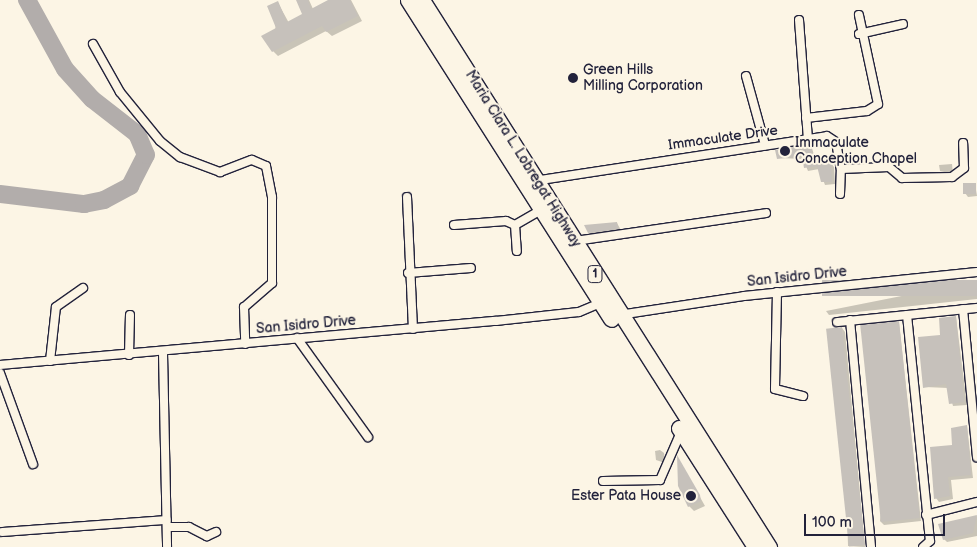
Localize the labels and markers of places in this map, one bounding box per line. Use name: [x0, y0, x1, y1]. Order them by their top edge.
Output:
place label: Green Hills Milling Corporation: [583, 62, 703, 94]
marker: Green Hills Milling Corporation: [567, 72, 579, 84]
place label: Immaculate Conception Chapel: [795, 135, 917, 168]
marker: Immaculate Conception Chapel: [779, 145, 791, 157]
place label: Ester Pata House: [571, 488, 681, 504]
marker: Ester Pata House: [685, 490, 697, 502]

